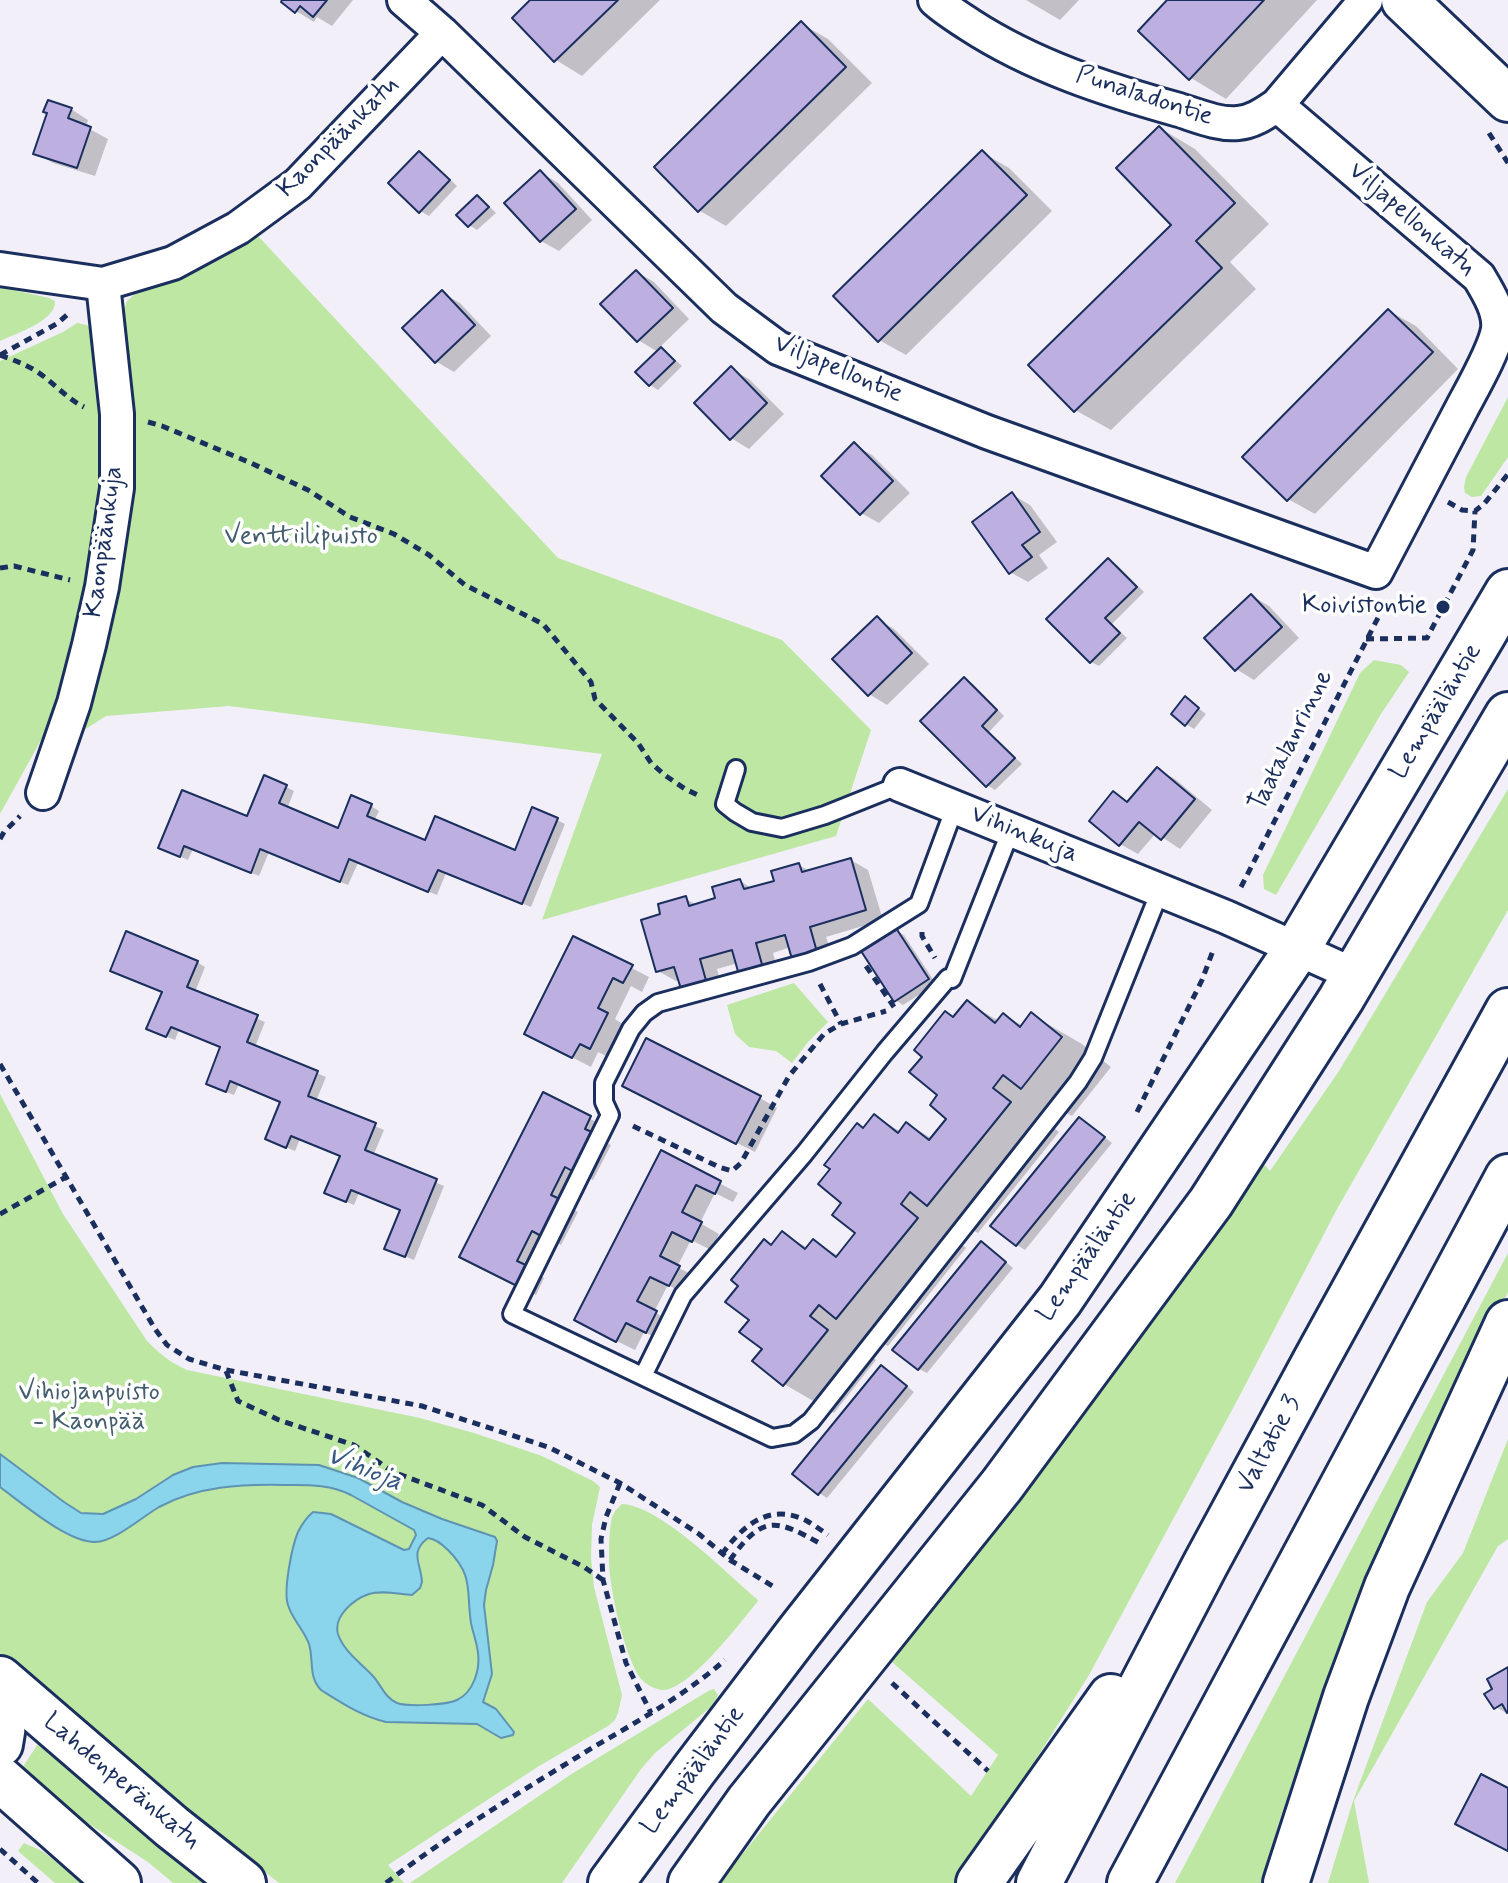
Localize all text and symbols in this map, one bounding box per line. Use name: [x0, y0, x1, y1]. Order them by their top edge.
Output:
street label: Punaladontie: [1072, 60, 1216, 134]
street label: Kaonpäänkatu: [272, 71, 406, 205]
street label: Viljapellonkatu: [1341, 156, 1481, 284]
street label: Viljapellontie: [769, 329, 907, 411]
street label: Kaonpäänkuja: [79, 464, 131, 620]
park label: Venttiilipuisto: [224, 522, 378, 554]
place label: Koivistontie: [1302, 591, 1427, 623]
marker: Koivistontie: [1434, 598, 1452, 616]
street label: Lempääläntie: [1384, 638, 1490, 786]
street label: Taatalanrinne: [1243, 665, 1341, 817]
street label: Vihinkuja: [966, 799, 1082, 871]
street label: Lempääläntie: [1031, 1185, 1145, 1329]
park label: Vihiojanpuisto - Kaonpää: [18, 1378, 160, 1440]
street label: Valtatie 3: [1231, 1390, 1309, 1500]
water label: Vihioja: [321, 1440, 407, 1500]
street label: Lempääläntie: [635, 1700, 753, 1842]
street label: Lahdenperänkatu: [36, 1707, 206, 1857]

